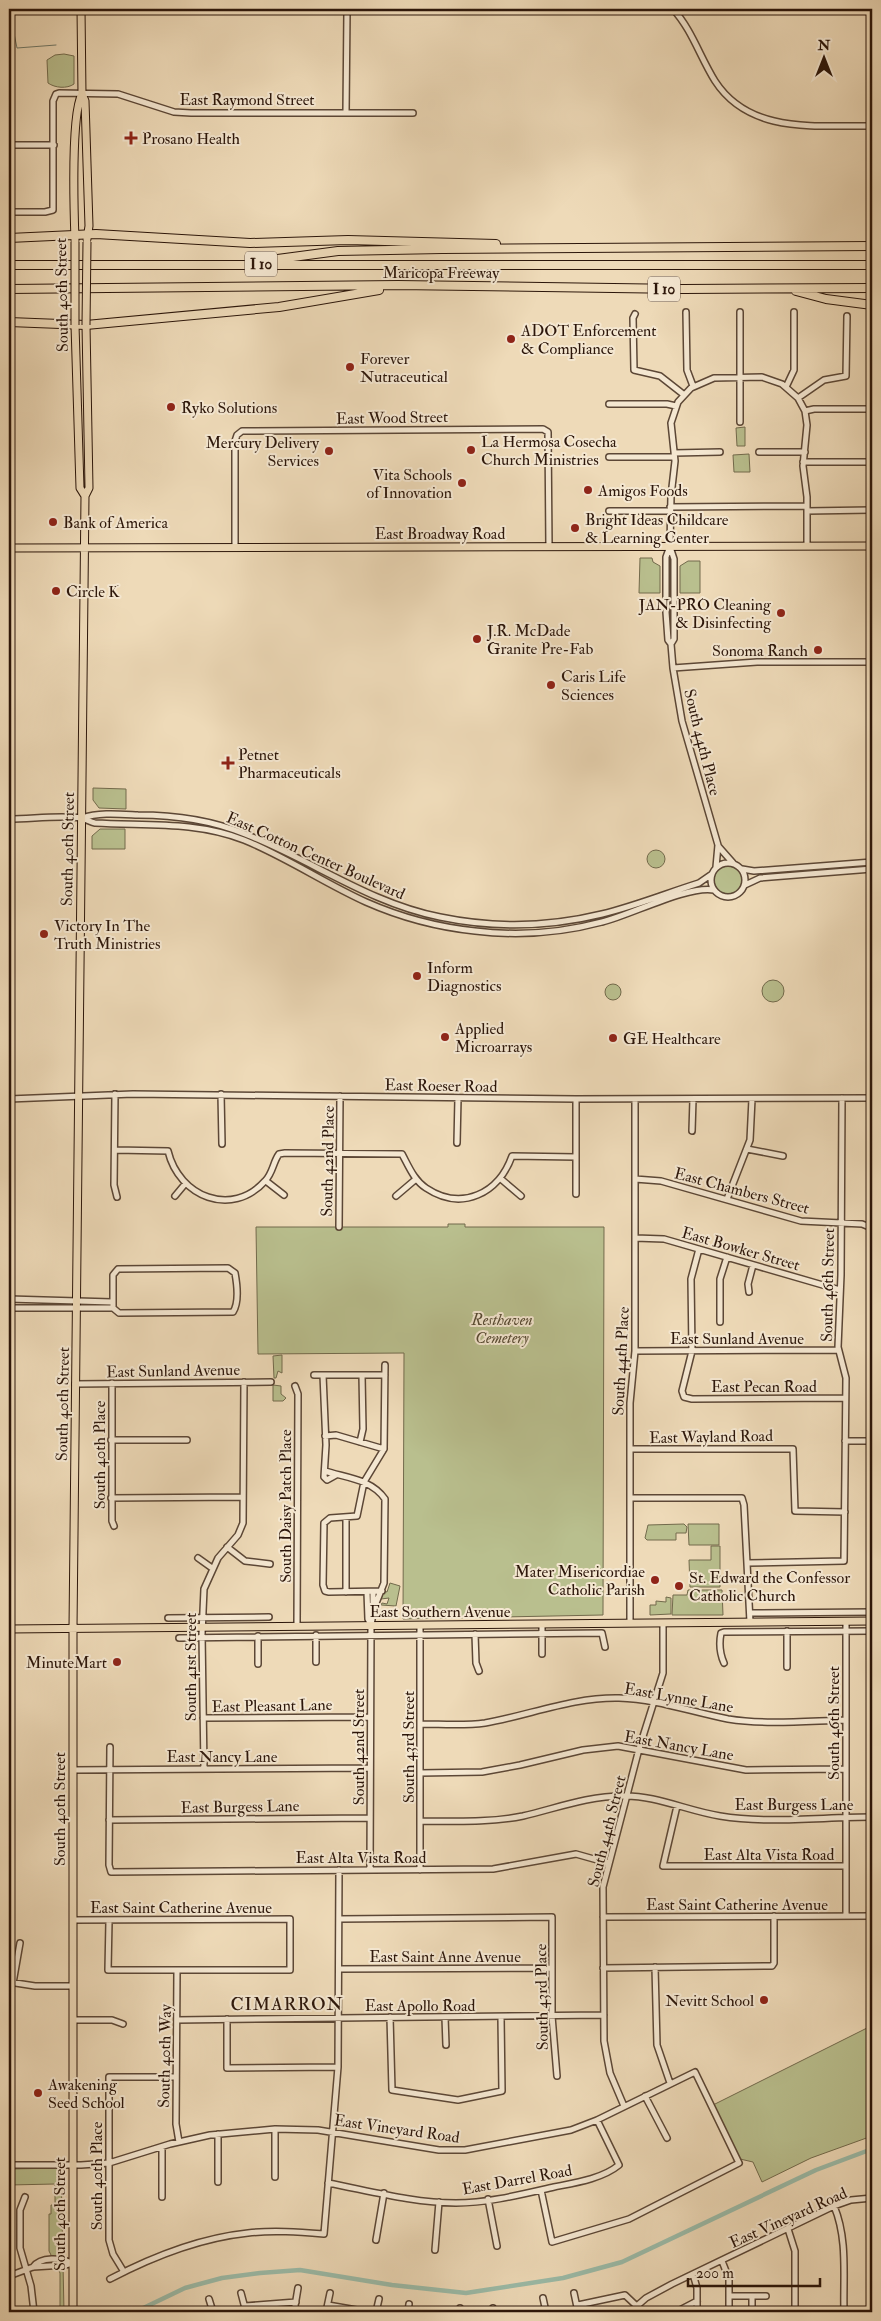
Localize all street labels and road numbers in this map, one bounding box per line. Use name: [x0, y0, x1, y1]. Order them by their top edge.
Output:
street label: East Raymond Street: [179, 90, 315, 110]
street label: South 40th Street: [51, 238, 73, 352]
road number: I 10: [245, 252, 277, 276]
street label: Maricopa Freeway: [383, 263, 500, 284]
road number: I 10: [648, 276, 680, 302]
street label: East Wood Street: [336, 407, 448, 429]
street label: East Broadway Road: [375, 524, 505, 544]
street label: South 44th Place: [679, 687, 725, 798]
street label: South 40th Street: [57, 792, 79, 906]
street label: East Cotton Center Boulevard: [223, 807, 408, 904]
street label: East Roeser Road: [384, 1075, 498, 1097]
street label: South 42nd Place: [317, 1105, 339, 1217]
street label: East Chambers Street: [672, 1163, 811, 1219]
street label: East Bowker Street: [679, 1223, 802, 1275]
street label: South 46th Street: [817, 1228, 839, 1342]
street label: South 44th Place: [608, 1306, 634, 1416]
street label: East Sunland Avenue: [670, 1329, 804, 1349]
street label: South 40th Street: [52, 1347, 74, 1461]
street label: East Sunland Avenue: [106, 1360, 240, 1382]
street label: East Pecan Road: [711, 1377, 817, 1397]
street label: South 40th Place: [90, 1400, 110, 1509]
street label: East Wayland Road: [649, 1426, 773, 1448]
street label: South Daisy Patch Place: [276, 1429, 296, 1583]
street label: East Southern Avenue: [369, 1602, 511, 1622]
street label: South 41st Street: [181, 1613, 201, 1721]
street label: South 46th Street: [824, 1666, 844, 1780]
street label: East Lynne Lane: [623, 1679, 735, 1717]
street label: South 42nd Street: [349, 1689, 369, 1805]
street label: South 43rd Street: [399, 1691, 419, 1803]
street label: East Pleasant Lane: [212, 1695, 333, 1717]
street label: East Nancy Lane: [623, 1727, 735, 1766]
street label: East Nancy Lane: [167, 1747, 278, 1767]
street label: South 40th Street: [50, 1752, 70, 1866]
street label: South 44th Street: [583, 1773, 631, 1889]
street label: East Burgess Lane: [735, 1795, 854, 1815]
street label: East Burgess Lane: [180, 1796, 300, 1818]
street label: East Alta Vista Road: [703, 1845, 835, 1865]
street label: East Alta Vista Road: [295, 1848, 427, 1868]
street label: East Saint Catherine Avenue: [646, 1895, 828, 1915]
street label: East Saint Catherine Avenue: [90, 1898, 272, 1918]
street label: South 43rd Place: [531, 1943, 553, 2051]
street label: East Saint Anne Avenue: [369, 1947, 521, 1967]
street label: East Apollo Road: [365, 1996, 475, 2017]
street label: South 40th Way: [154, 2003, 176, 2108]
street label: East Vineyard Road: [333, 2110, 461, 2148]
street label: South 40th Place: [87, 2121, 107, 2230]
street label: South 40th Street: [50, 2157, 70, 2271]
street label: East Darrel Road: [461, 2160, 574, 2199]
street label: East Vineyard Road: [726, 2183, 850, 2253]

